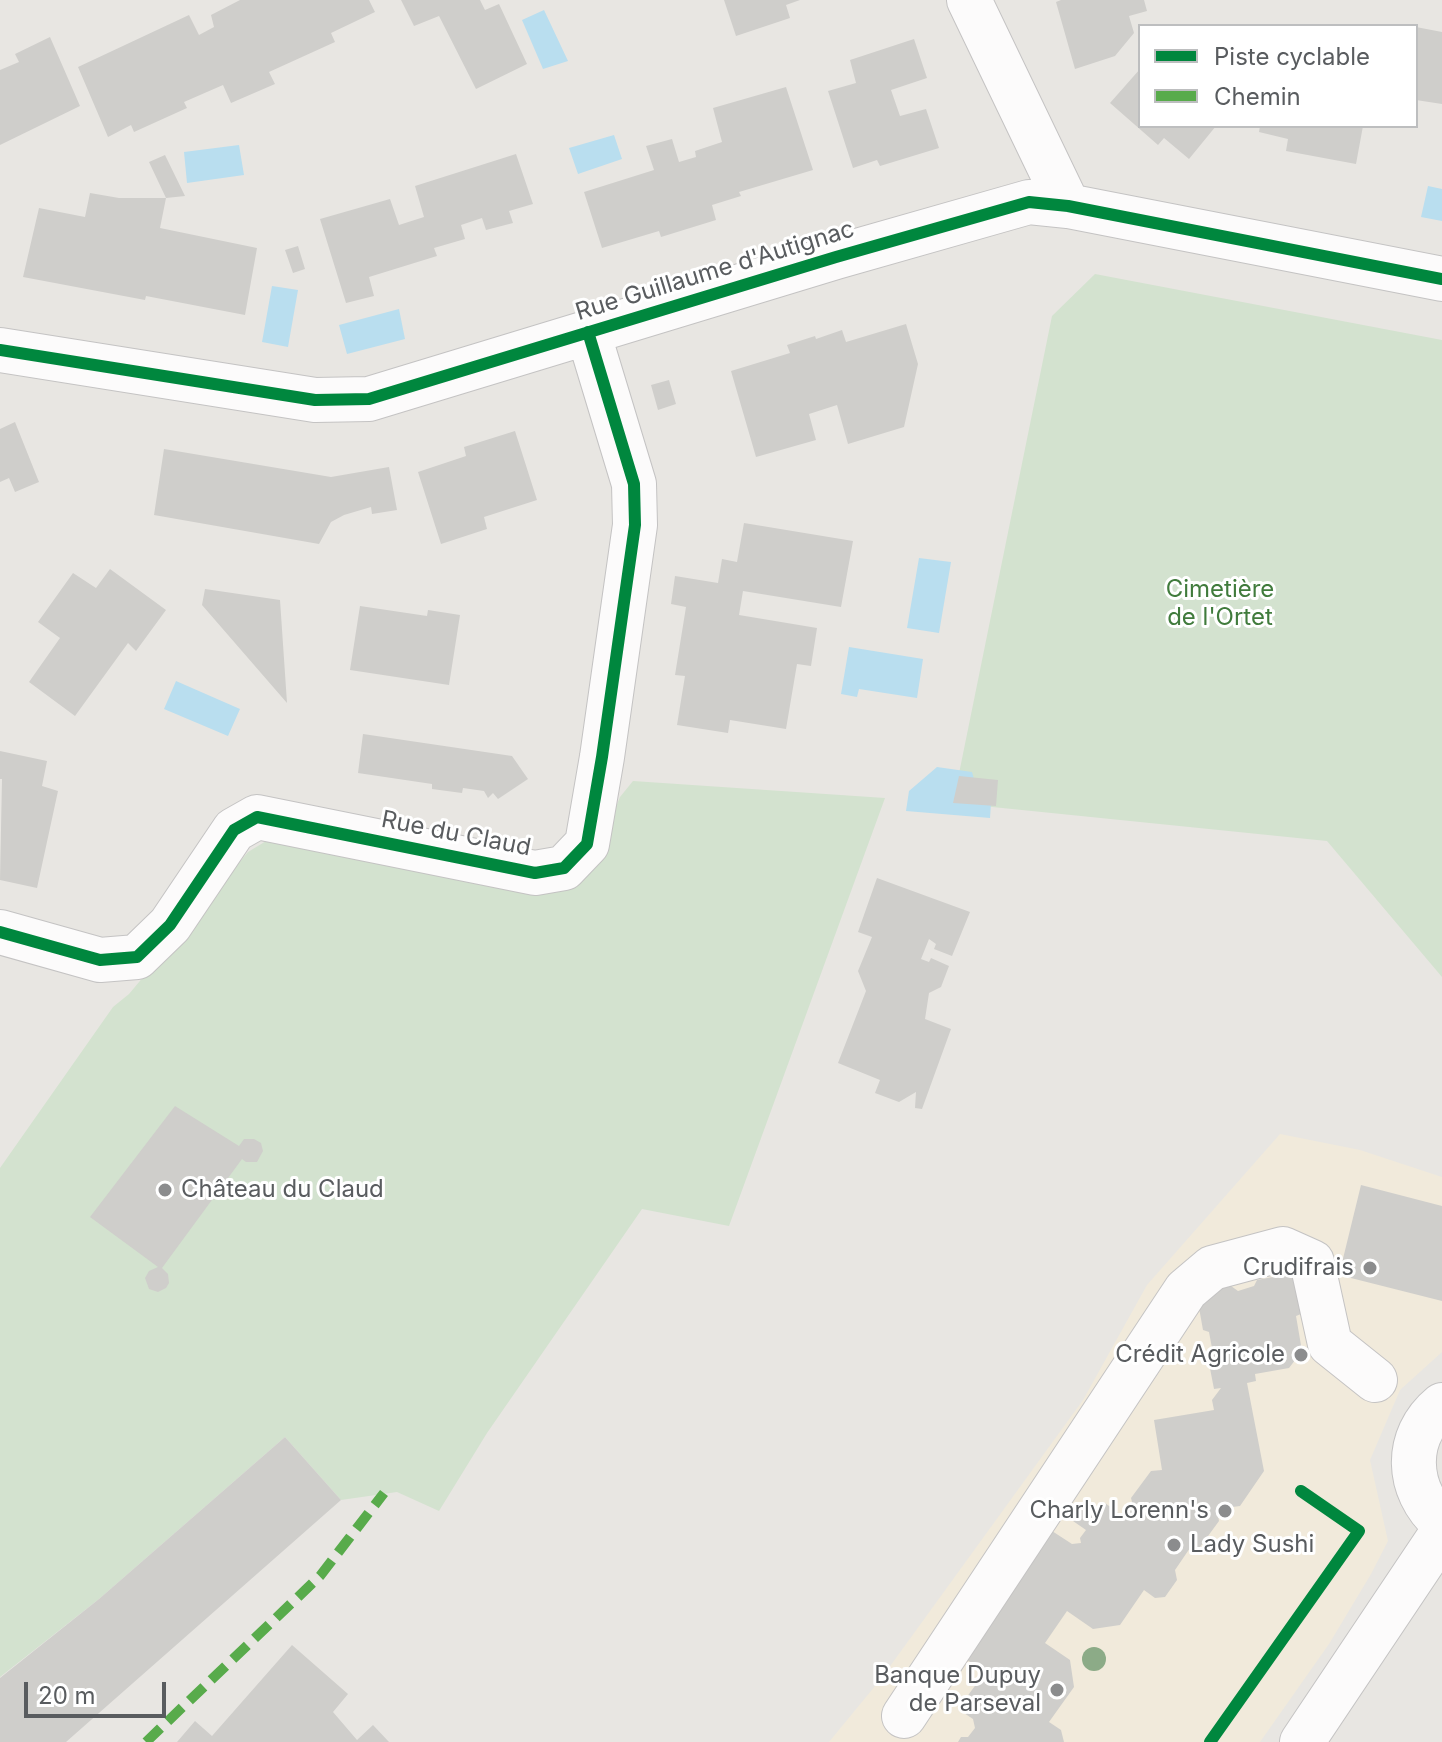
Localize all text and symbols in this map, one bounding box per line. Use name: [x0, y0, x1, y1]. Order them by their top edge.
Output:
legend: [1138, 24, 1418, 128]
text: Piste cyclable: [1214, 42, 1370, 71]
text: Chemin: [1214, 82, 1301, 111]
street label: Rue Guillaume d'Autignac: [572, 215, 858, 327]
park label: Cimetière de l'Ortet: [1166, 576, 1274, 632]
street label: Rue du Claud: [379, 805, 533, 863]
place label: Château du Claud: [181, 1176, 384, 1204]
marker: Château du Claud: [156, 1181, 174, 1199]
place label: Crudifrais: [1243, 1254, 1354, 1282]
marker: Crudifrais: [1361, 1259, 1379, 1277]
place label: Crédit Agricole: [1115, 1341, 1285, 1369]
marker: Crédit Agricole: [1292, 1346, 1310, 1364]
place label: Charly Lorenn's: [1029, 1497, 1209, 1525]
marker: Charly Lorenn's: [1216, 1502, 1234, 1520]
place label: Lady Sushi: [1190, 1531, 1314, 1559]
marker: Lady Sushi: [1165, 1536, 1183, 1554]
place label: Banque Dupuy de Parseval: [874, 1662, 1041, 1718]
scale bar: [28, 1666, 170, 1716]
text: 20 m: [38, 1681, 96, 1710]
marker: Banque Dupuy de Parseval: [1048, 1681, 1066, 1699]

